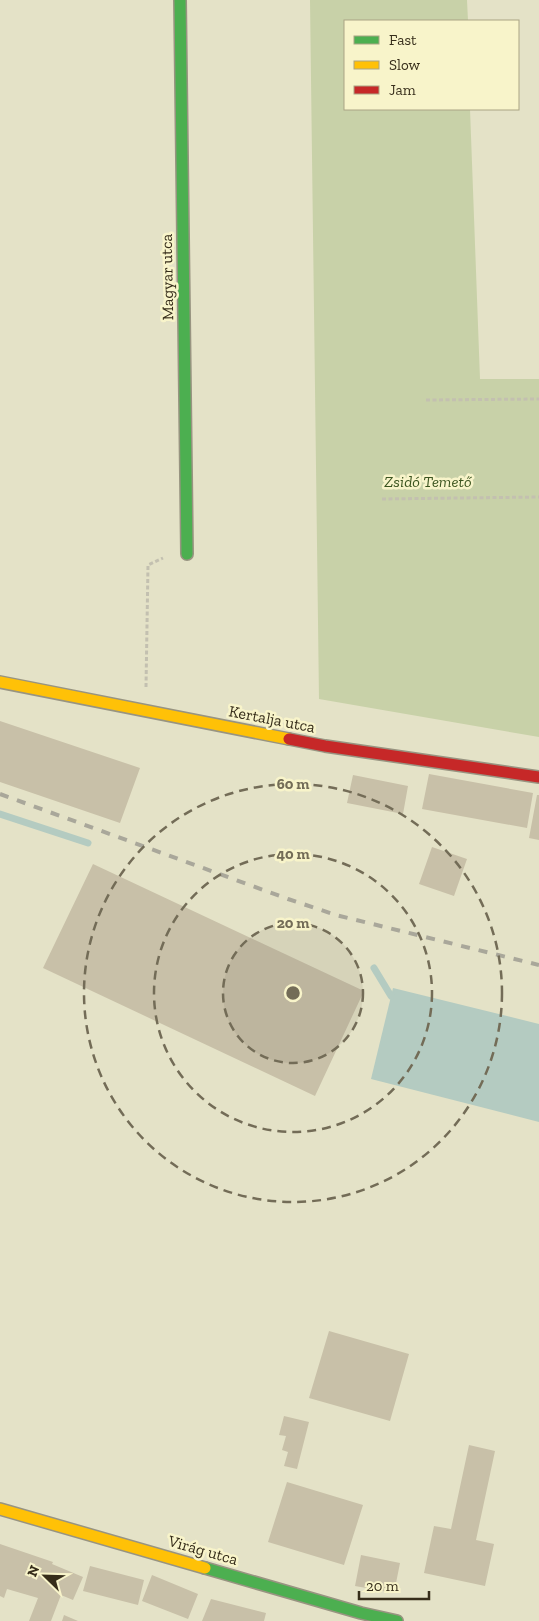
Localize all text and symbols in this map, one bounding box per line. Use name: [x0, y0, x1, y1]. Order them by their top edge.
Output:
legend: [344, 20, 519, 110]
text: Fast: [389, 31, 417, 49]
text: Slow: [389, 56, 421, 74]
text: Jam: [389, 81, 416, 99]
street label: Magyar utca: [157, 233, 177, 320]
park label: Zsidó Temető: [384, 472, 472, 491]
street label: Kertalja utca: [227, 701, 317, 737]
text: 60 m: [277, 775, 309, 793]
text: 40 m: [276, 845, 310, 863]
text: 20 m: [277, 914, 309, 932]
centre of rings: [284, 984, 302, 1002]
street label: Virág utca: [165, 1531, 240, 1569]
north arrow: [20, 1551, 70, 1601]
text: N: [24, 1563, 44, 1579]
scale bar: [359, 1568, 429, 1600]
text: 20 m: [366, 1577, 399, 1595]

